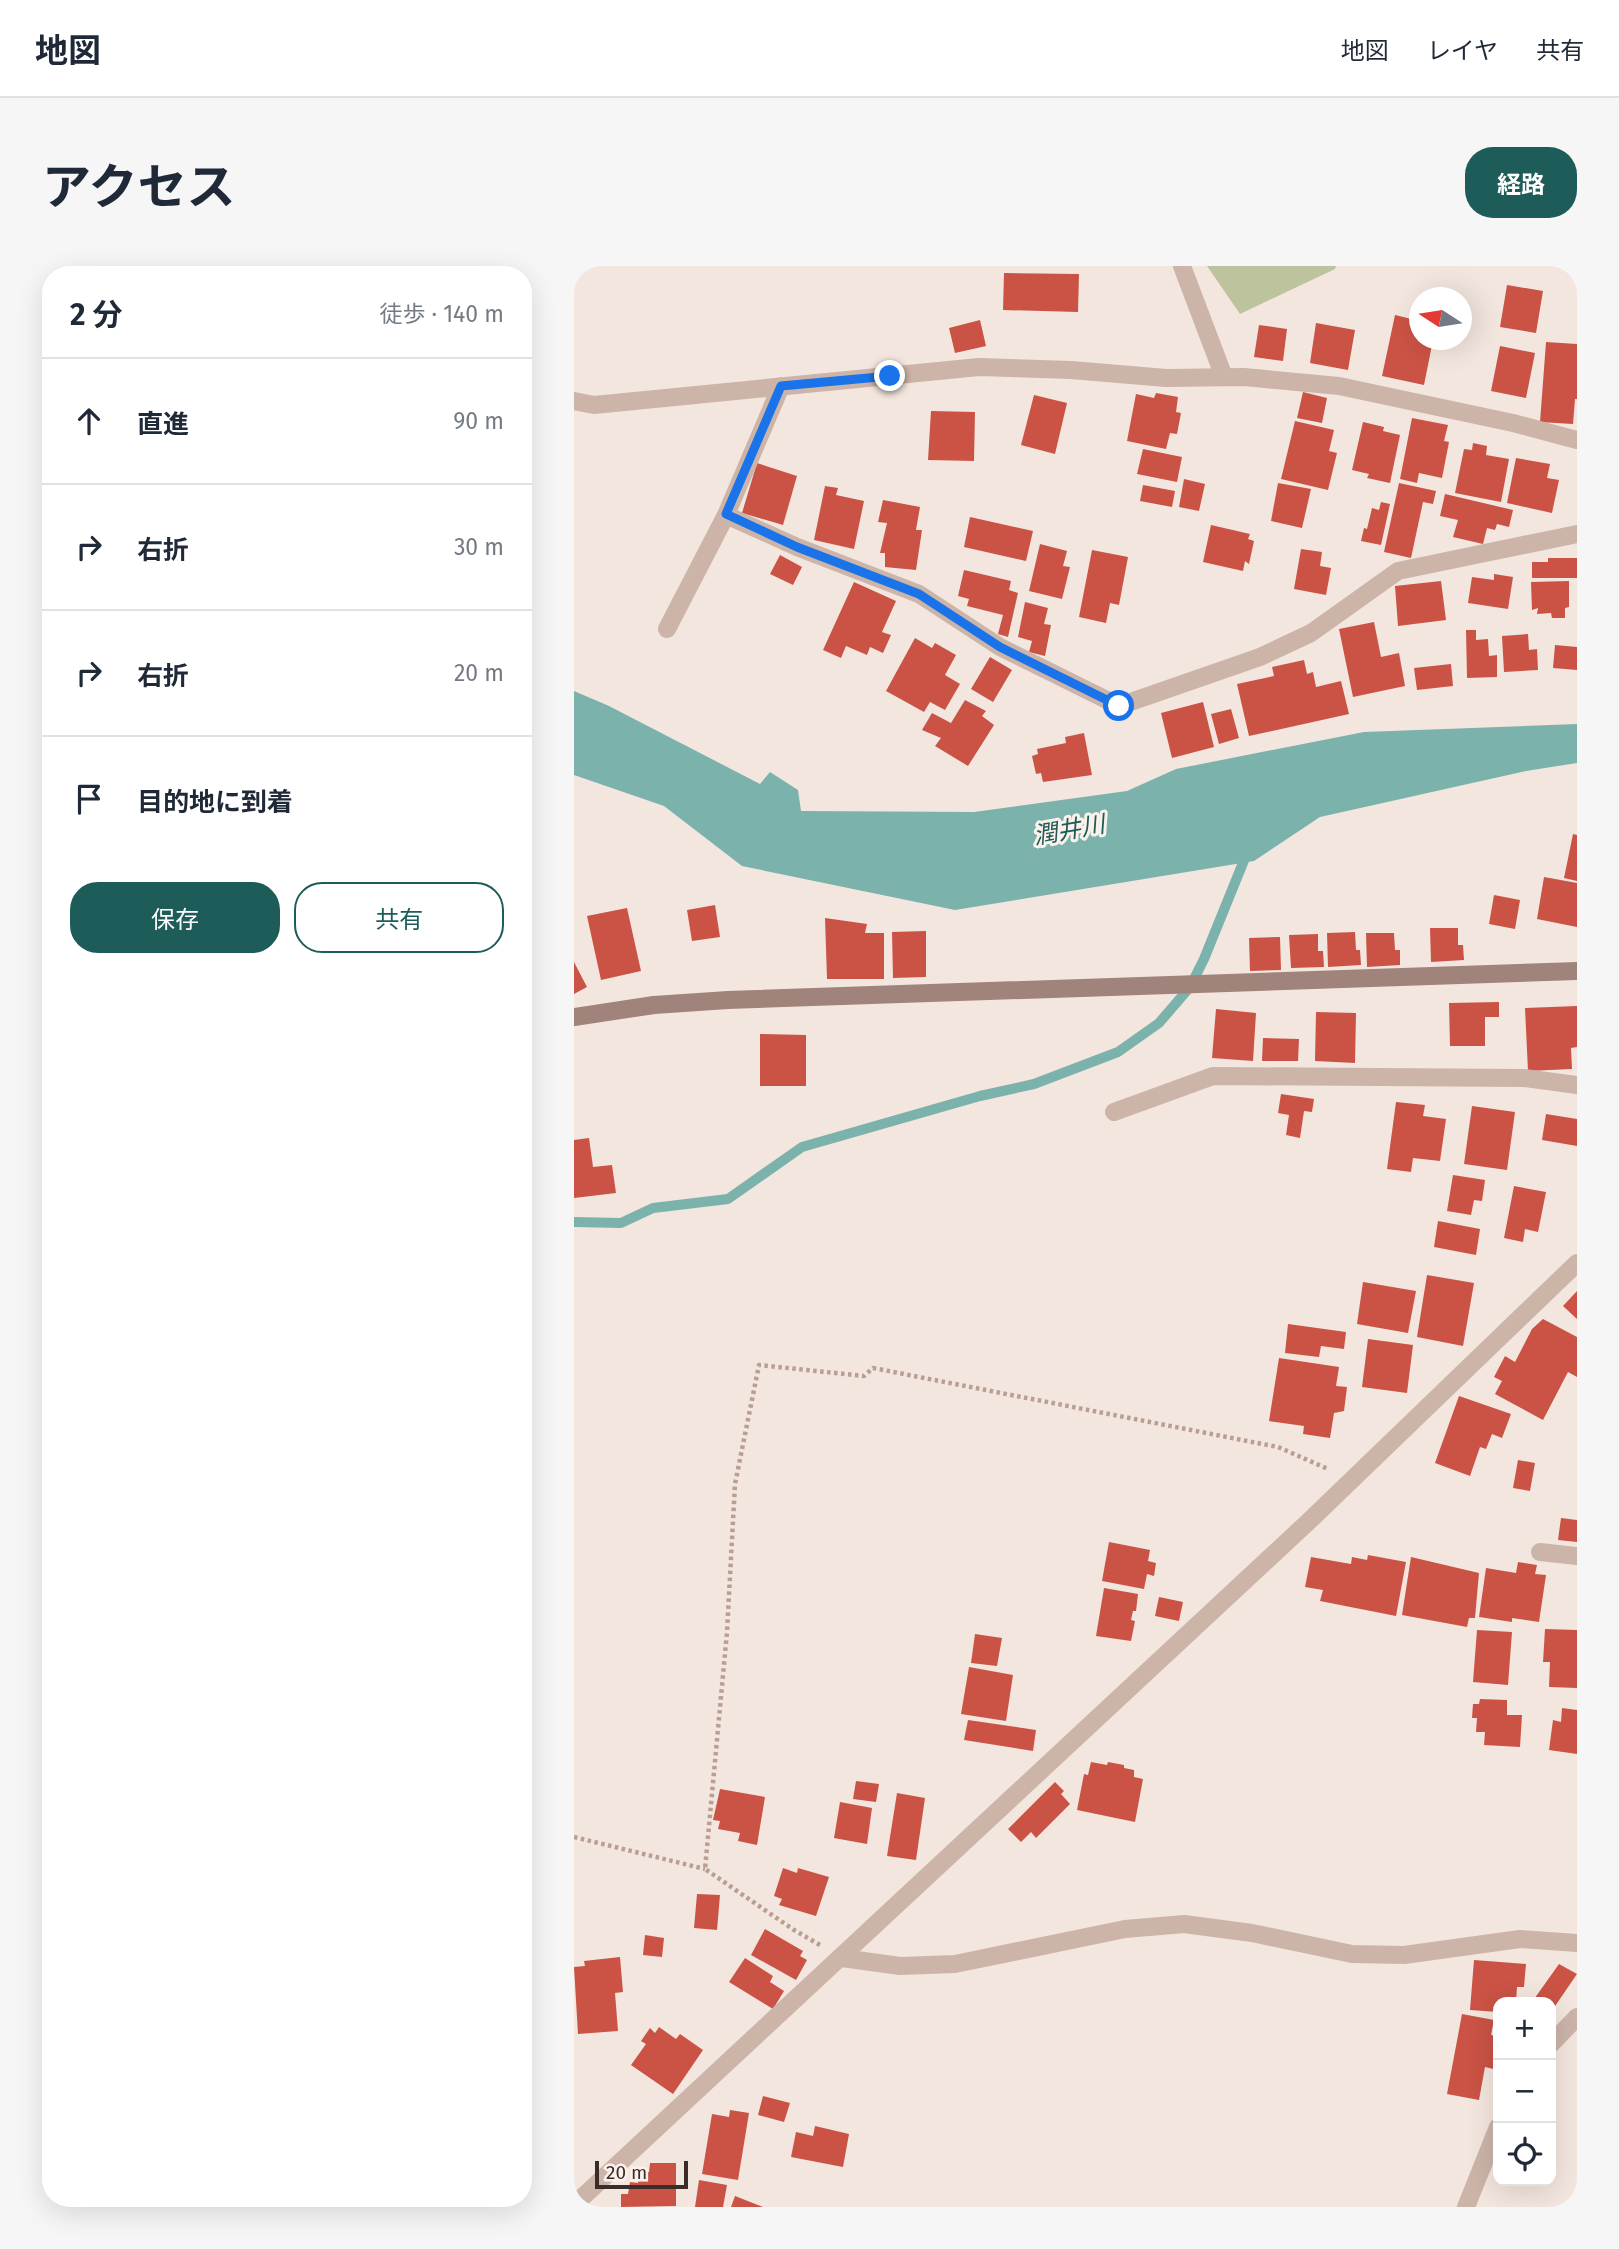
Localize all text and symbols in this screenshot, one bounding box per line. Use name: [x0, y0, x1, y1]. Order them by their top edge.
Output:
text: 地図: [35, 31, 101, 71]
text: 地図: [1341, 37, 1389, 65]
text: レイヤ: [1427, 37, 1498, 65]
text: 共有: [1536, 37, 1584, 65]
button: 経路: [1465, 147, 1577, 218]
text: アクセス: [42, 158, 236, 217]
north arrow: [1409, 287, 1472, 350]
text: 2 分: [70, 297, 123, 333]
text: 徒歩 · 140 m: [379, 300, 504, 328]
route end: [874, 360, 905, 391]
icon: ahead: [70, 402, 108, 440]
text: 90 m: [453, 407, 504, 435]
text: 直進: [137, 409, 189, 440]
icon: right: [70, 528, 108, 566]
text: 30 m: [454, 533, 504, 561]
text: 右折: [137, 535, 189, 566]
icon: right: [70, 654, 108, 692]
text: 20 m: [454, 659, 504, 687]
text: 右折: [137, 661, 189, 692]
route start: [1103, 690, 1134, 721]
icon: arrive: [70, 780, 108, 818]
text: 目的地に到着: [137, 787, 293, 818]
water label: 潤井川: [1031, 809, 1110, 850]
button: 保存: [70, 882, 280, 953]
button: 共有: [294, 882, 504, 953]
map controls: [1493, 1997, 1556, 2186]
button: +: [1493, 1997, 1556, 2060]
button: −: [1493, 2060, 1556, 2123]
button: locate: [1493, 2123, 1556, 2186]
scale bar: [595, 2158, 688, 2190]
text: 20 m: [606, 2161, 647, 2184]

